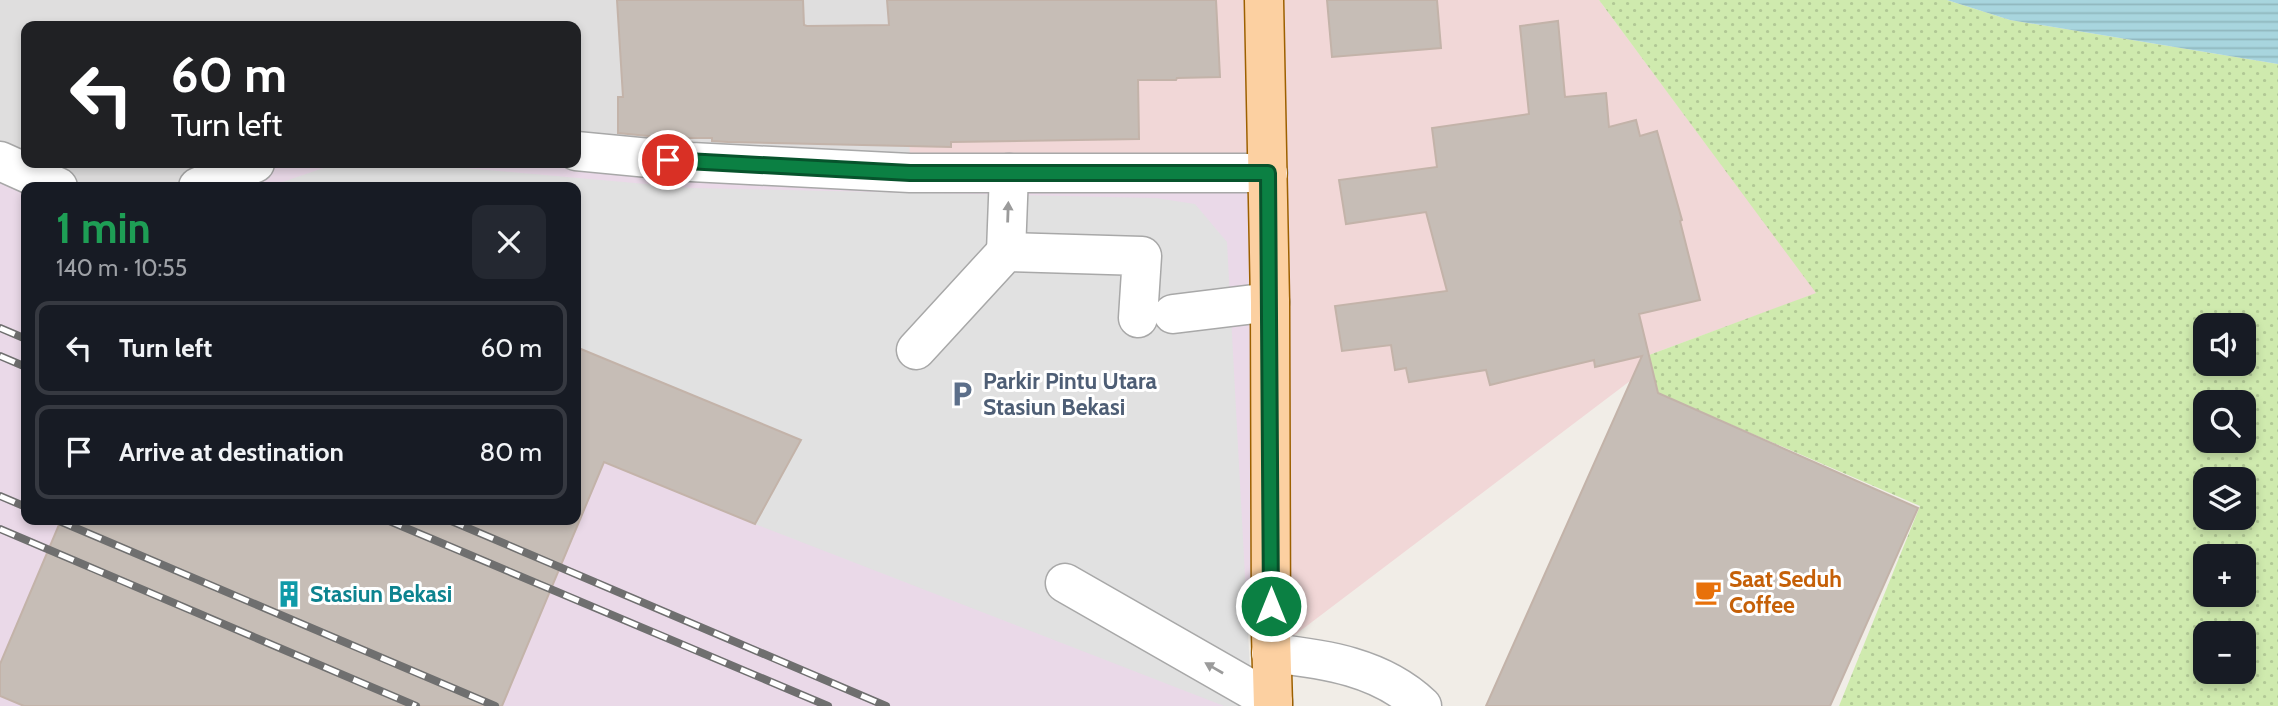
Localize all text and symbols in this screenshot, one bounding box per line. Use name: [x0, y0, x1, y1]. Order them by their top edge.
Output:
text: 60 m: [171, 45, 287, 104]
icon: left: [56, 49, 147, 140]
text: Turn left: [171, 105, 282, 144]
pin: [638, 130, 698, 190]
icon: arrive: [649, 141, 687, 179]
one-way arrow: [1002, 201, 1013, 223]
text: 1 min: [56, 202, 151, 254]
button: close: [472, 205, 546, 279]
text: 140 m · 10:55: [56, 254, 187, 282]
map controls: [2193, 313, 2256, 684]
button: sound: [2193, 313, 2256, 376]
icon: left: [60, 329, 98, 367]
text: Turn left: [119, 332, 212, 364]
text: 60 m: [480, 332, 542, 364]
place label: Parkir Pintu Utara Stasiun Bekasi: [983, 367, 1157, 421]
parking icon: Parkir Pintu Utara Stasiun Bekasi: [947, 379, 977, 409]
button: search: [2193, 390, 2256, 453]
icon: arrive: [60, 433, 98, 471]
text: Arrive at destination: [119, 436, 344, 468]
text: 80 m: [479, 436, 542, 468]
button: layers: [2193, 467, 2256, 530]
button: +: [2193, 544, 2256, 607]
place label: Saat Seduh Coffee: [1729, 565, 1842, 619]
position arrow: [1234, 569, 1308, 643]
cafe icon: Saat Seduh Coffee: [1693, 577, 1723, 607]
building icon: Stasiun Bekasi: [274, 579, 304, 609]
place label: Stasiun Bekasi: [310, 580, 452, 608]
button: −: [2193, 621, 2256, 684]
one-way arrow: [1204, 662, 1224, 674]

